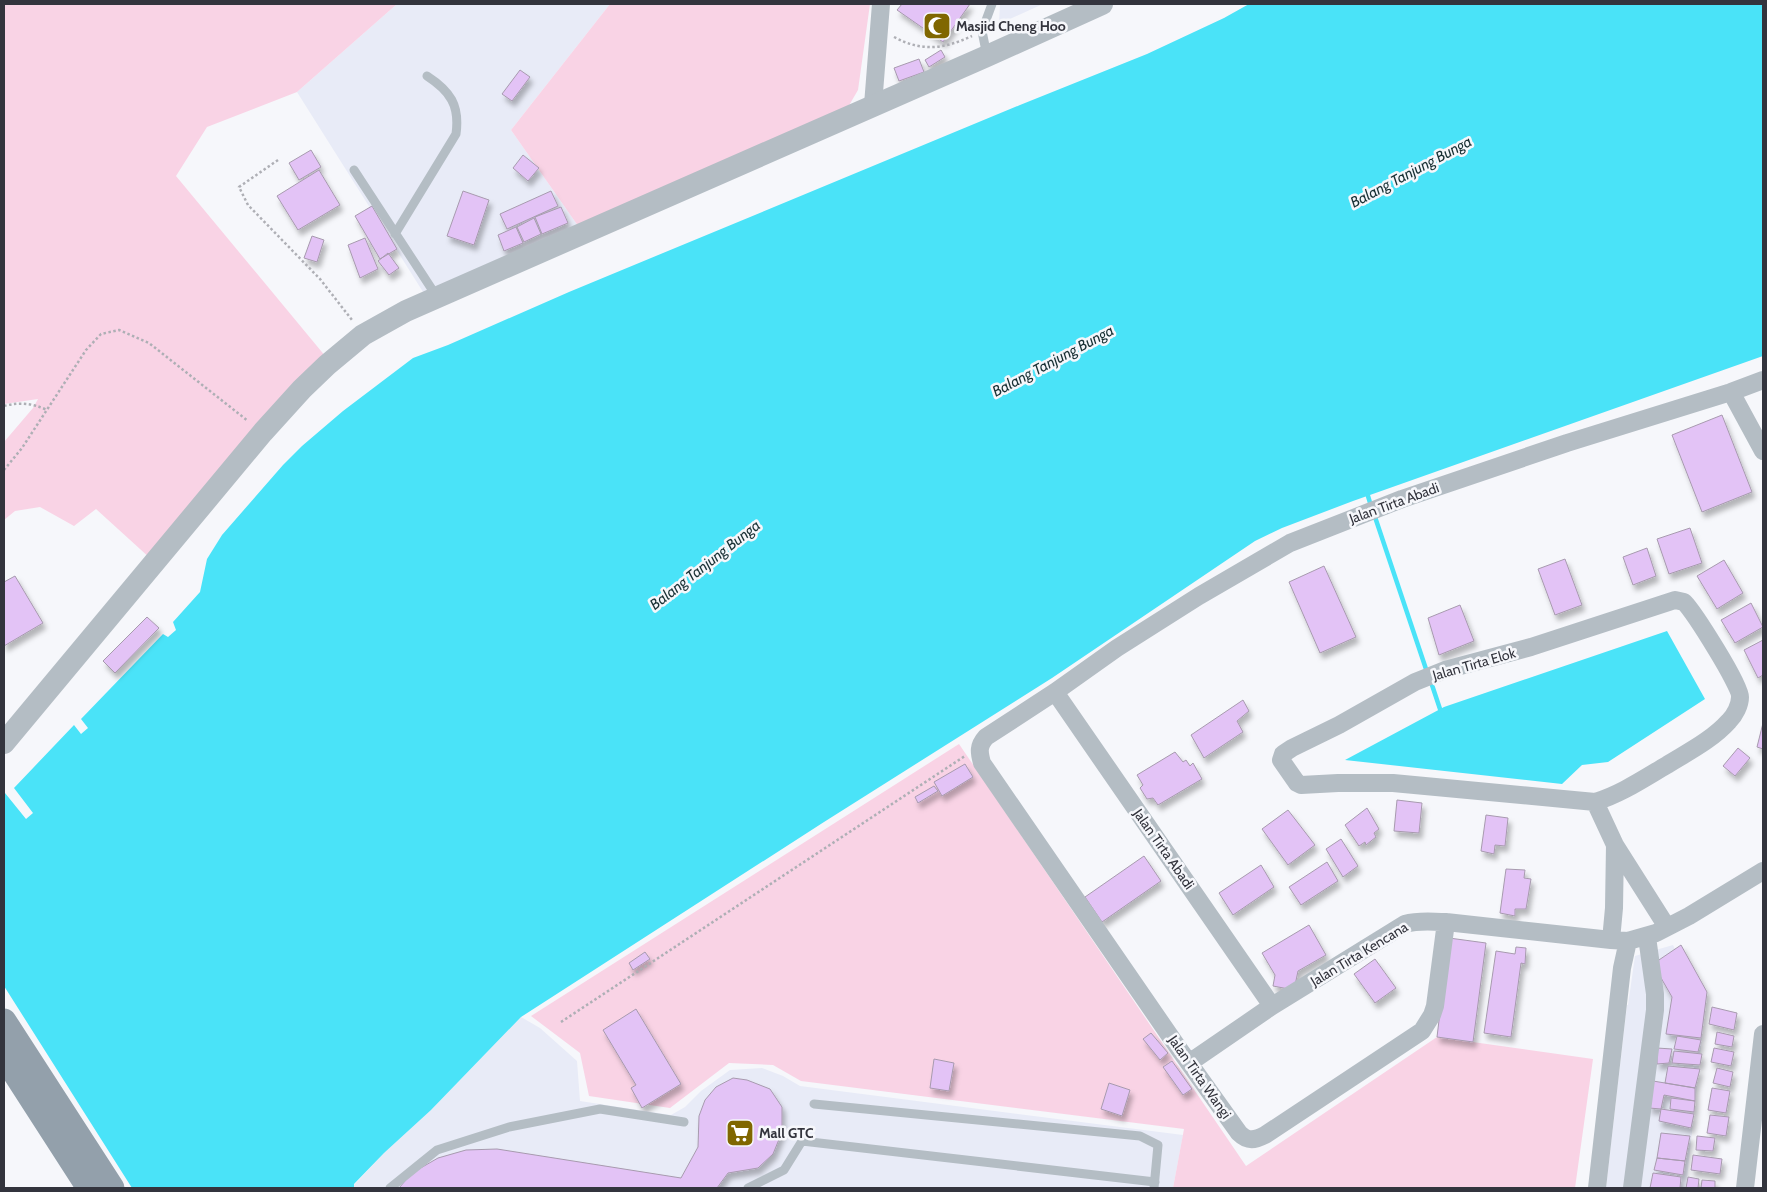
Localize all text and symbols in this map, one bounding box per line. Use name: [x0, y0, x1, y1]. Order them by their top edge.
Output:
mosque icon: Masjid Cheng Hoo: [922, 11, 952, 41]
place label: Masjid Cheng Hoo: [956, 17, 1066, 35]
water label: Balang Tanjung Bunga: [1347, 132, 1475, 212]
water label: Balang Tanjung Bunga: [989, 321, 1117, 401]
street label: Jalan Tirta Abadi: [1346, 478, 1441, 528]
water label: Balang Tanjung Bunga: [646, 516, 764, 614]
street label: Jalan Tirta Elok: [1429, 643, 1518, 685]
street label: Jalan Tirta Abadi: [1129, 804, 1198, 893]
street label: Jalan Tirta Kencana: [1306, 918, 1411, 991]
street label: Jalan Tirta Wangi: [1164, 1031, 1235, 1122]
supermarket icon: Mall GTC: [725, 1118, 755, 1148]
place label: Mall GTC: [759, 1124, 814, 1142]

